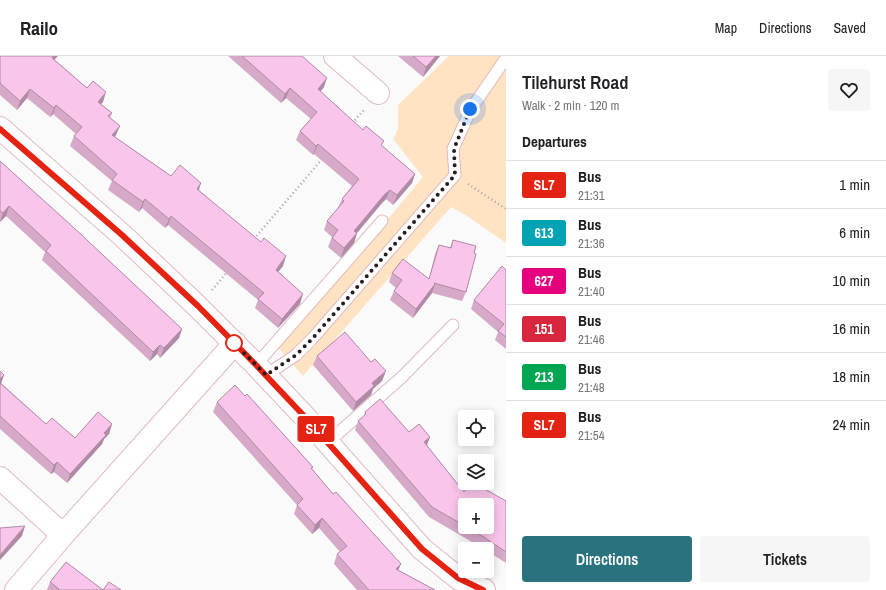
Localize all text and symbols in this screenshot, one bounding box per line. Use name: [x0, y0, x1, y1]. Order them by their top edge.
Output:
text: Railo: [20, 15, 58, 41]
text: Map: [715, 19, 737, 37]
text: Directions: [759, 19, 811, 37]
text: Saved: [833, 19, 866, 37]
text: Tilehurst Road: [522, 69, 628, 95]
button: heart: [828, 69, 870, 111]
text: Walk · 2 min · 120 m: [522, 97, 619, 114]
your location: [460, 99, 480, 119]
text: Departures: [522, 131, 587, 152]
text: Bus: [578, 166, 601, 187]
text: 1 min: [839, 174, 870, 195]
text: SL7: [533, 176, 555, 194]
text: 21:31: [578, 187, 605, 204]
text: Bus: [578, 214, 601, 235]
text: 6 min: [839, 222, 870, 243]
text: 613: [534, 224, 554, 242]
text: 21:36: [578, 235, 605, 252]
text: Bus: [578, 262, 601, 283]
text: 10 min: [832, 270, 870, 291]
text: 627: [534, 272, 554, 290]
text: 21:40: [578, 283, 605, 300]
text: Bus: [578, 310, 601, 331]
text: 16 min: [832, 318, 870, 339]
text: 151: [534, 320, 554, 338]
text: 21:46: [578, 331, 605, 348]
unlabelled marker: [225, 334, 243, 352]
text: Bus: [578, 358, 601, 379]
text: 18 min: [832, 366, 870, 387]
text: 213: [534, 368, 554, 386]
text: 21:48: [578, 379, 605, 396]
text: Bus: [578, 406, 601, 427]
map controls: [458, 410, 494, 578]
button: locate: [458, 410, 494, 446]
text: 24 min: [832, 414, 870, 435]
line badge: SL7: [293, 416, 339, 442]
text: SL7: [533, 416, 555, 434]
text: SL7: [305, 420, 327, 438]
text: 21:54: [578, 427, 605, 444]
button: layers: [458, 454, 494, 490]
button: +: [458, 498, 494, 534]
button: Directions: [522, 536, 692, 582]
button: Tickets: [700, 536, 870, 582]
button: −: [458, 542, 494, 578]

